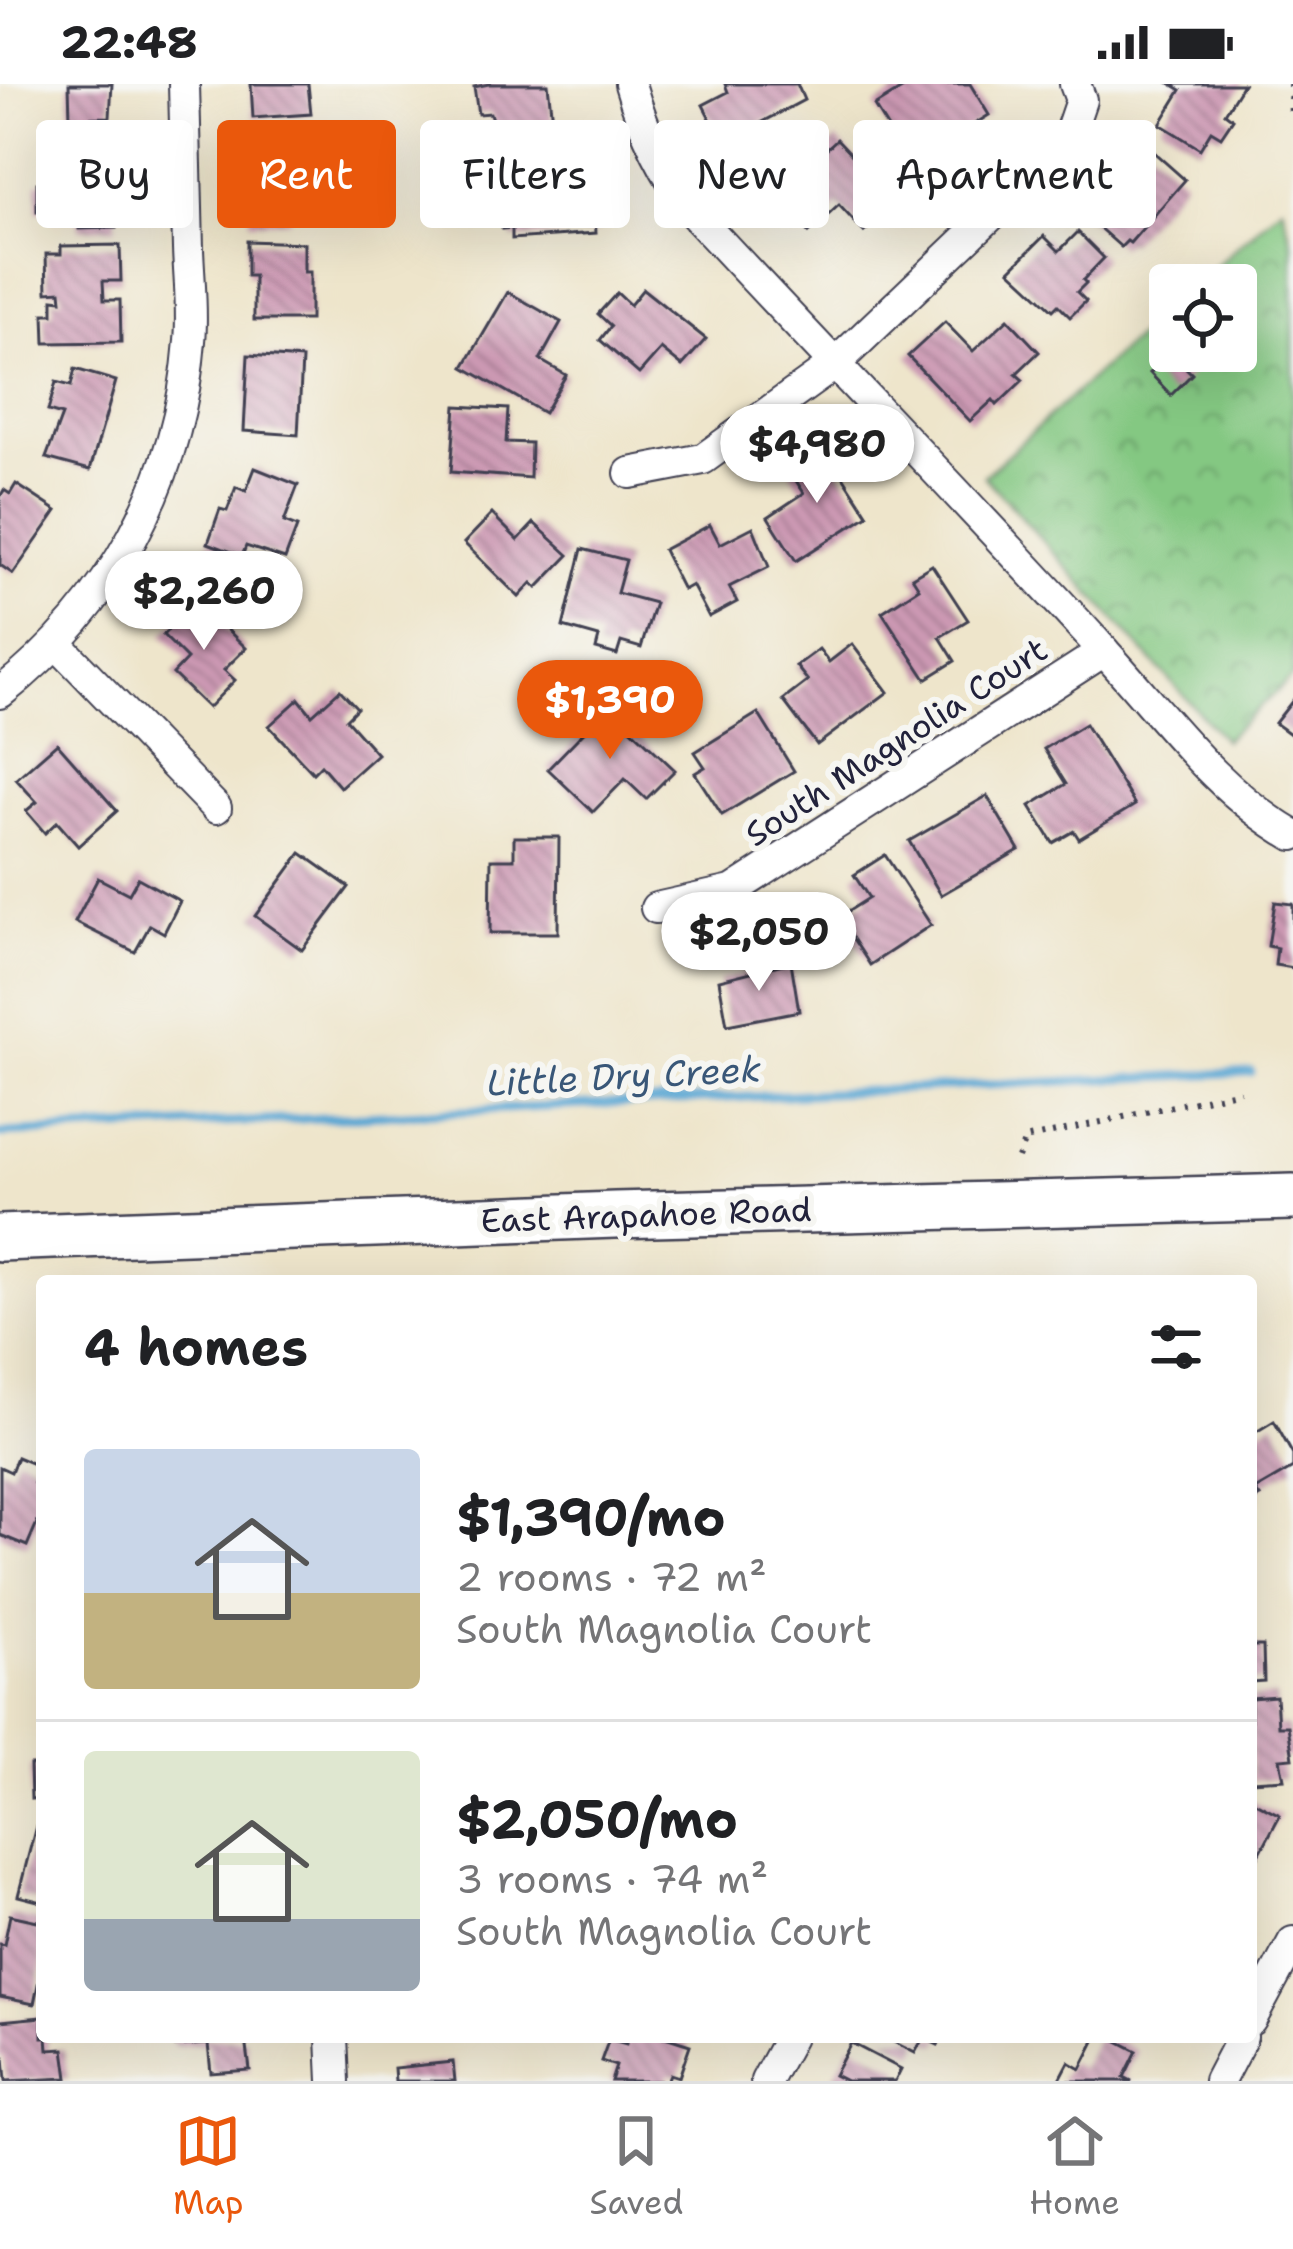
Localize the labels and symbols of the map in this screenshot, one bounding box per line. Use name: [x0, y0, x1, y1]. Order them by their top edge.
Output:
pin: $4,980: [719, 404, 915, 506]
pin: $2,260: [106, 551, 302, 653]
street label: South Magnolia Court: [736, 627, 1056, 857]
pin: $1,390: [512, 660, 708, 762]
pin: $2,050: [661, 892, 857, 994]
water label: Little Dry Creek: [485, 1044, 763, 1108]
street label: East Arapahoe Road: [480, 1187, 812, 1243]

